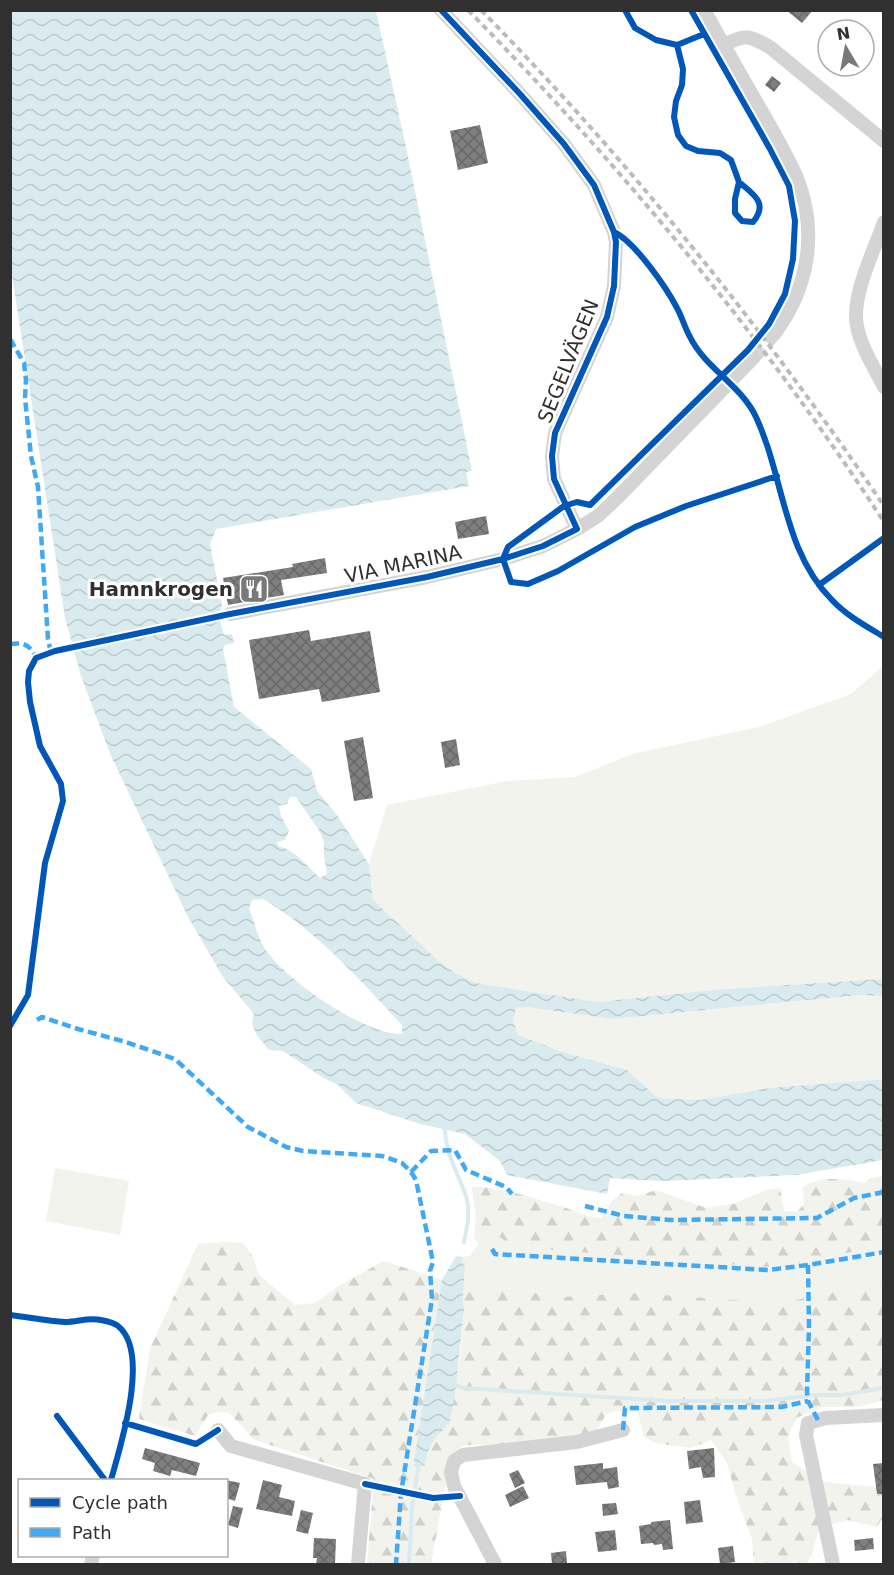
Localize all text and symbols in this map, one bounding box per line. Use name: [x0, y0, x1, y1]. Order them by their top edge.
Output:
north arrow: [816, 18, 876, 78]
text: N: [835, 23, 852, 44]
street label: SEGELVÄGEN: [532, 296, 604, 426]
street label: VIA MARINA: [342, 540, 464, 588]
restaurant icon: Hamnkrogen: [238, 573, 270, 605]
place label: Hamnkrogen: [89, 577, 233, 601]
legend: [18, 1479, 228, 1557]
text: Cycle path: [72, 1492, 168, 1513]
text: Path: [72, 1522, 112, 1543]

